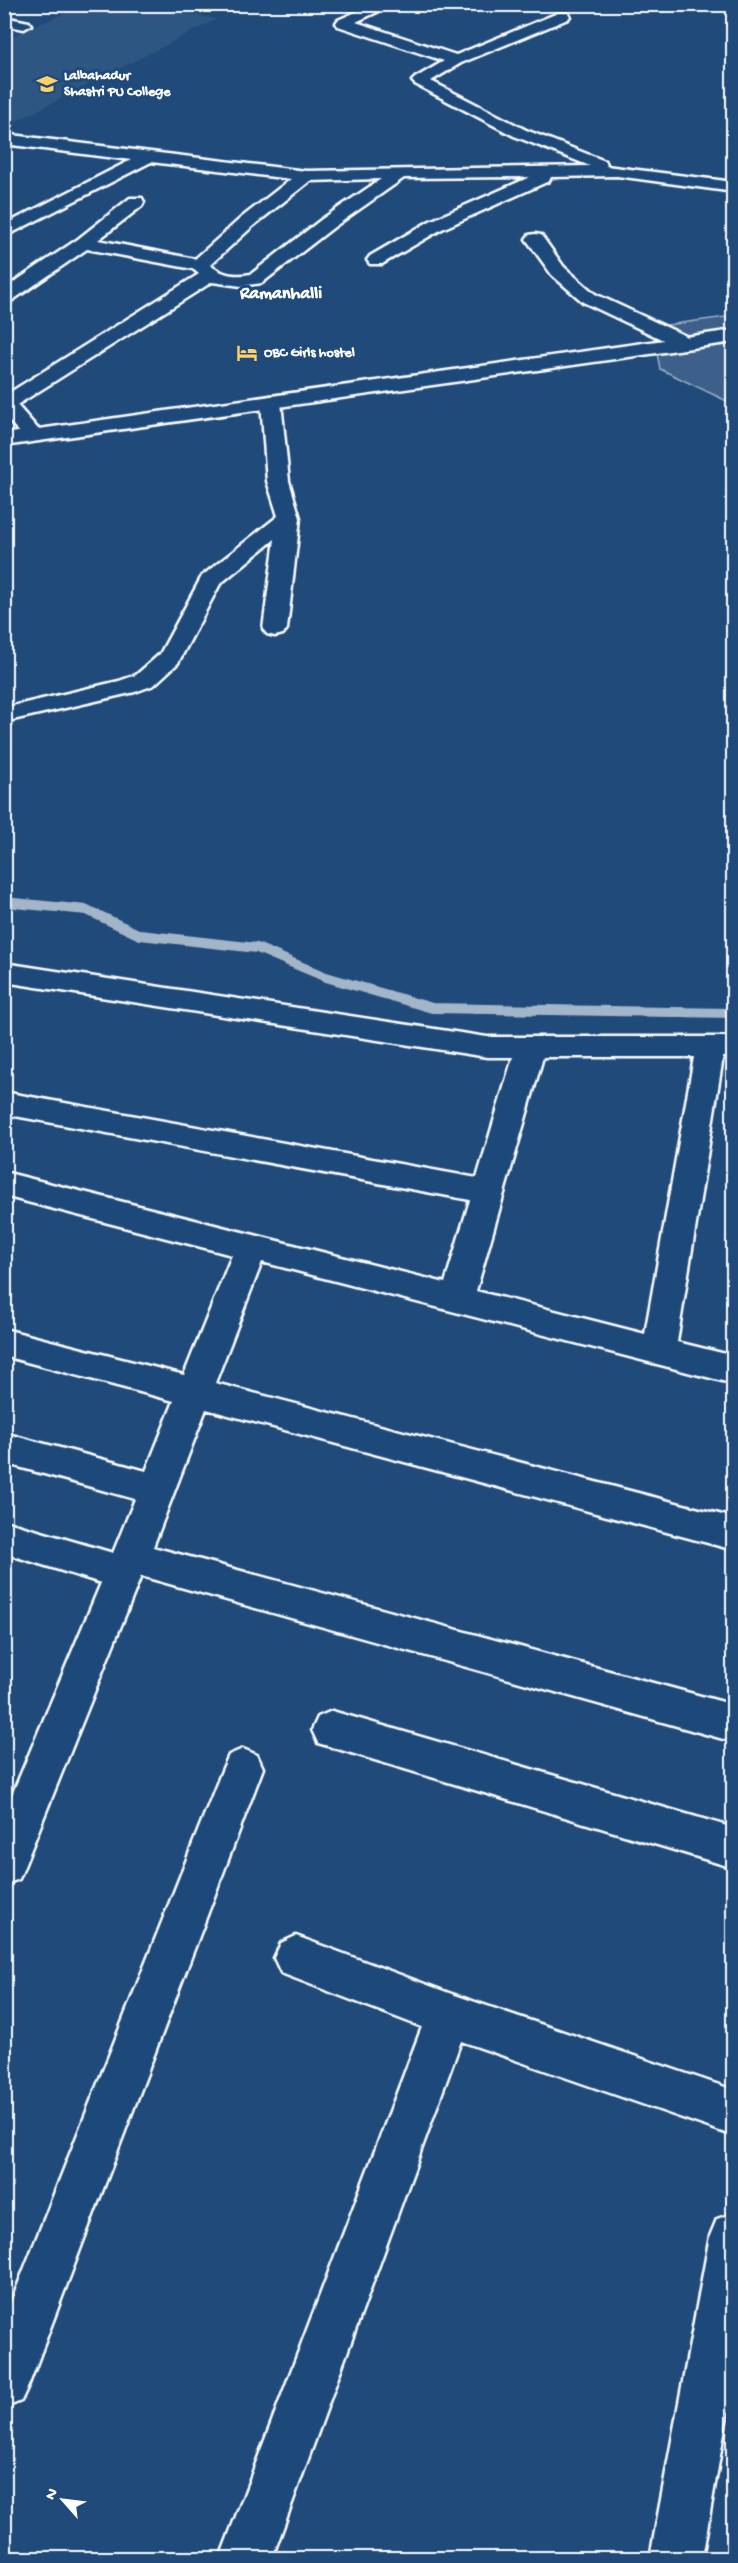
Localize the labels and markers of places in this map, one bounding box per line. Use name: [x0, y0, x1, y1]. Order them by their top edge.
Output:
place label: Lalbahadur Shastri PU College: [64, 68, 171, 101]
school or university icon: Lalbahadur Shastri PU College: [35, 72, 59, 96]
hotel icon: OBC Girls hostel: [235, 341, 259, 365]
place label: OBC Girls hostel: [264, 345, 355, 362]

